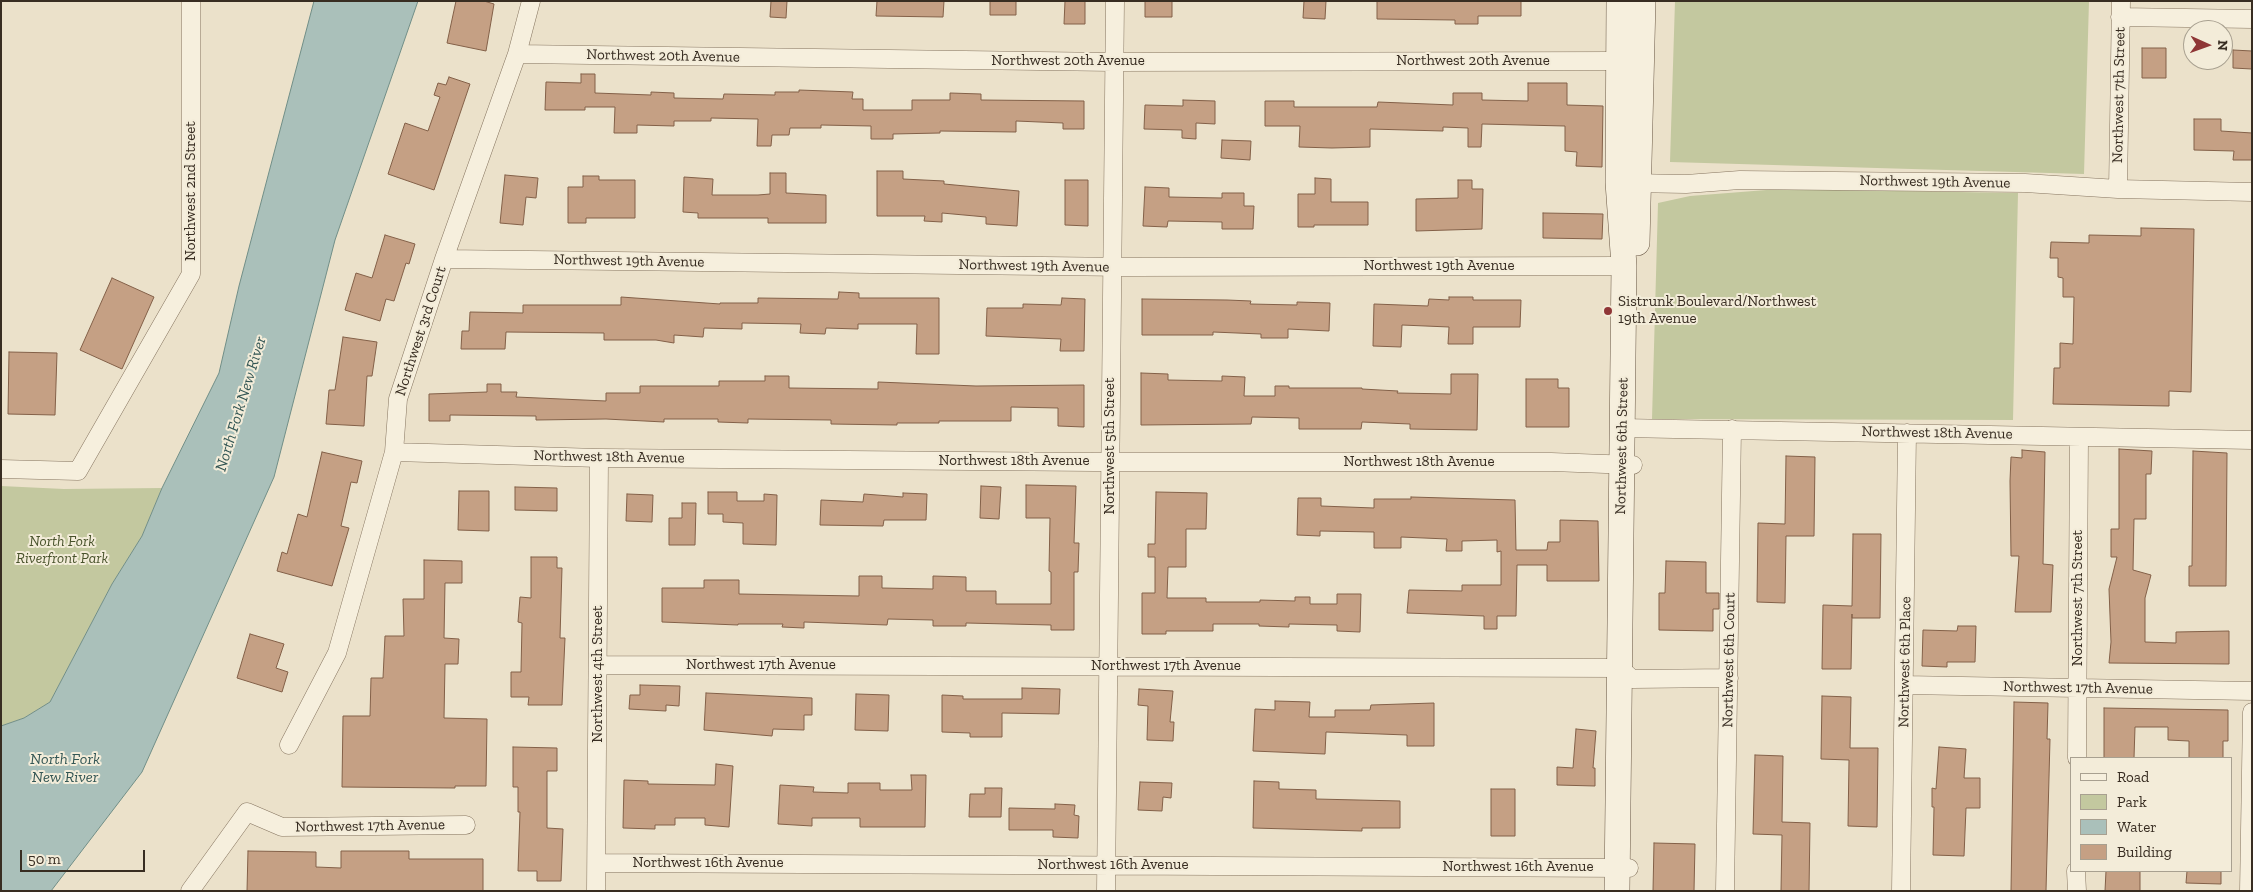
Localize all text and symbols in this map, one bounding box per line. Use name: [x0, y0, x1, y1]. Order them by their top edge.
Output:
north arrow: [2183, 20, 2233, 70]
street label: Northwest 7th Street: [2109, 27, 2129, 163]
text: N: [2214, 40, 2231, 51]
street label: Northwest 20th Avenue: [586, 46, 740, 66]
street label: Northwest 20th Avenue: [991, 52, 1145, 70]
street label: Northwest 20th Avenue: [1396, 52, 1550, 70]
street label: Northwest 2nd Street: [182, 121, 200, 261]
street label: Northwest 19th Avenue: [1859, 172, 2011, 192]
street label: Northwest 19th Avenue: [553, 251, 705, 271]
street label: Northwest 19th Avenue: [958, 256, 1110, 276]
street label: Northwest 19th Avenue: [1364, 257, 1514, 275]
street label: Northwest 3rd Court: [392, 264, 450, 398]
place label: Sistrunk Boulevard/Northwest 19th Avenue: [1618, 293, 1816, 328]
marker: Sistrunk Boulevard/Northwest 19th Avenue: [1602, 305, 1614, 317]
water label: North Fork New River: [211, 334, 271, 474]
street label: Northwest 6th Street: [1612, 377, 1632, 515]
street label: Northwest 5th Street: [1101, 378, 1119, 514]
street label: Northwest 18th Avenue: [1861, 423, 2013, 443]
street label: Northwest 18th Avenue: [533, 447, 685, 467]
street label: Northwest 18th Avenue: [938, 452, 1090, 470]
street label: Northwest 18th Avenue: [1343, 453, 1495, 471]
street label: Northwest 7th Street: [2069, 530, 2087, 666]
park label: North Fork Riverfront Park: [16, 533, 108, 568]
street label: Northwest 6th Court: [1719, 592, 1739, 728]
street label: Northwest 6th Place: [1895, 596, 1915, 728]
street label: Northwest 4th Street: [589, 605, 607, 743]
street label: Northwest 17th Avenue: [686, 656, 836, 674]
street label: Northwest 17th Avenue: [1091, 657, 1241, 675]
street label: Northwest 17th Avenue: [2003, 678, 2153, 698]
water label: North Fork New River: [30, 749, 100, 787]
legend: [2070, 757, 2233, 872]
text: Road: [2117, 768, 2149, 786]
text: Park: [2117, 793, 2147, 811]
street label: Northwest 17th Avenue: [295, 816, 445, 836]
text: Water: [2117, 818, 2157, 836]
scale bar: [22, 840, 148, 872]
text: Building: [2117, 843, 2172, 861]
text: 50 m: [28, 850, 61, 868]
street label: Northwest 16th Avenue: [633, 854, 783, 872]
street label: Northwest 16th Avenue: [1038, 856, 1188, 874]
street label: Northwest 16th Avenue: [1443, 858, 1593, 876]

